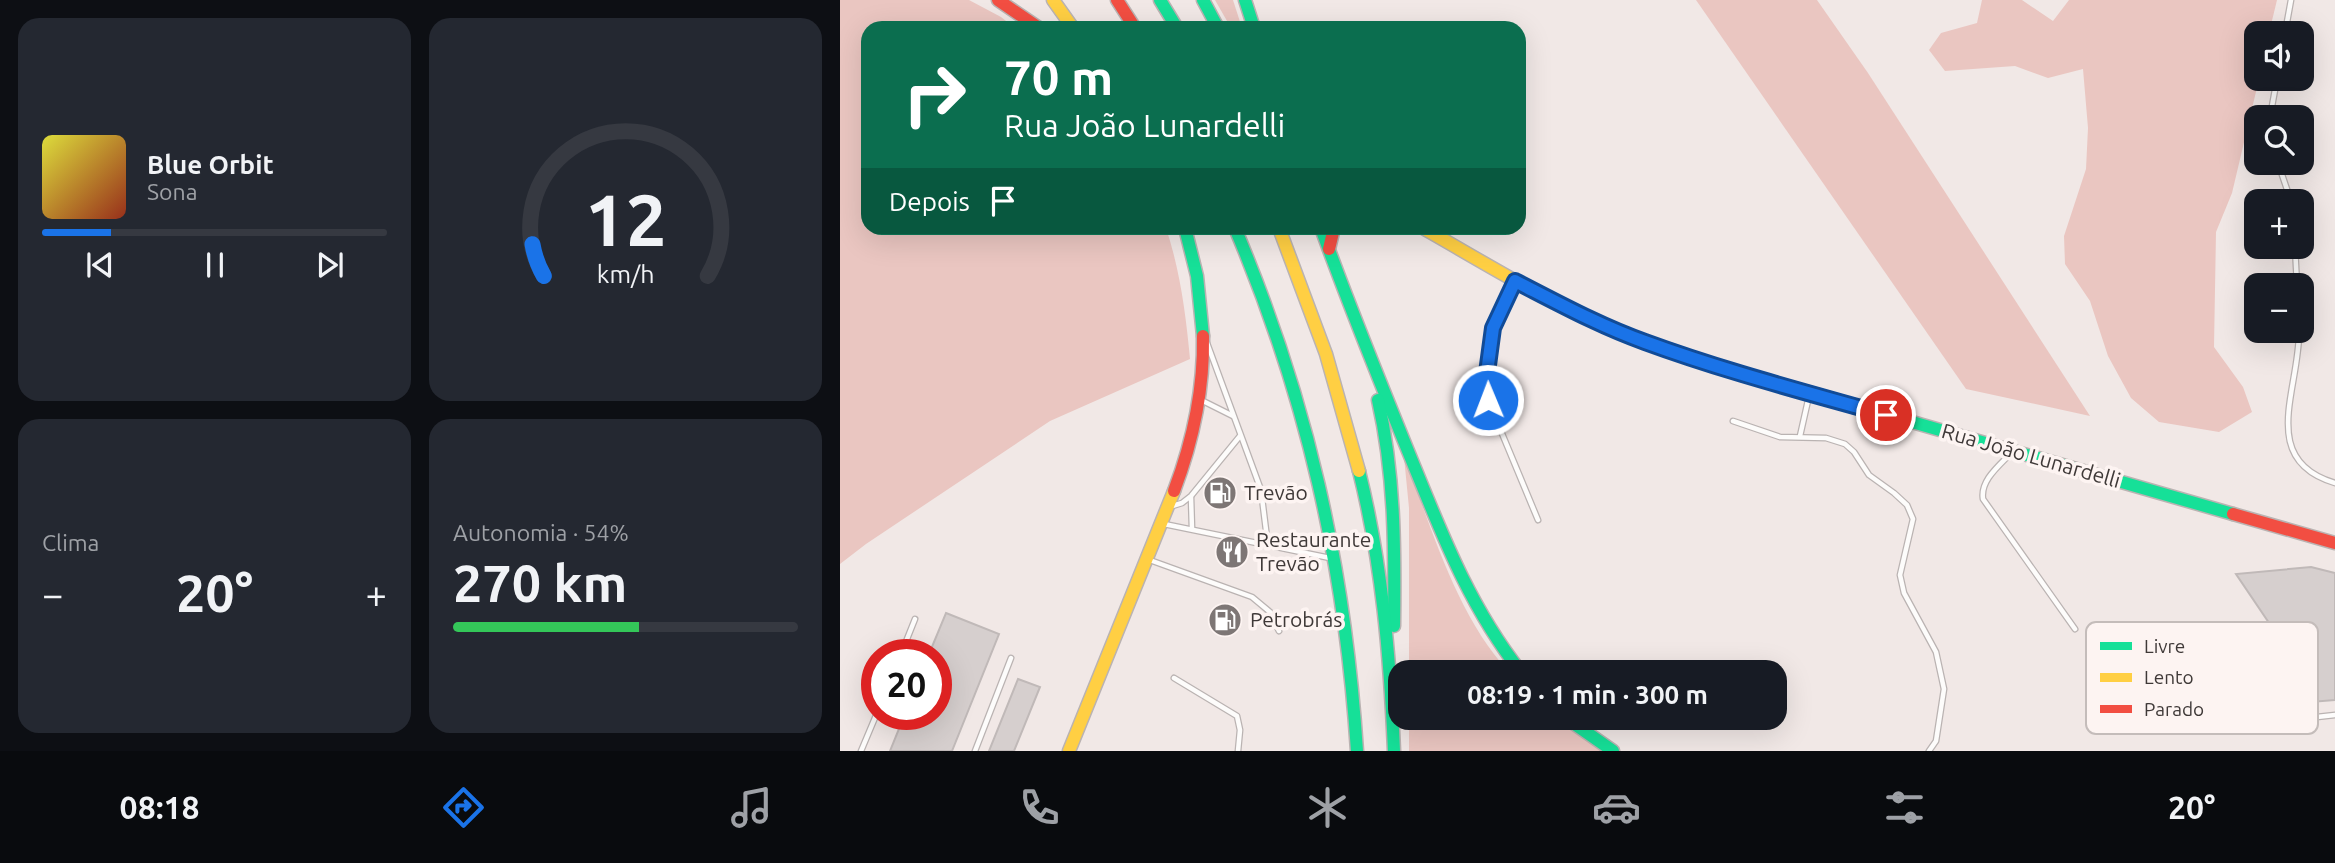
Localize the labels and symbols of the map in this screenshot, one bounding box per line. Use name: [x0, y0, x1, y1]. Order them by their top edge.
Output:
position arrow: [1451, 363, 1525, 437]
pin: [1856, 385, 1916, 445]
street label: Rua João Lunardelli: [1939, 418, 2123, 492]
fuel station icon: Trevão: [1201, 474, 1239, 512]
place label: Trevão: [1244, 480, 1308, 504]
place label: Restaurante Trevão: [1256, 527, 1371, 575]
restaurant icon: Restaurante Trevão: [1213, 533, 1251, 571]
fuel station icon: Petrobrás: [1206, 601, 1244, 639]
place label: Petrobrás: [1250, 607, 1342, 631]
legend: [2086, 622, 2318, 734]
text: Livre: [2144, 635, 2185, 657]
speed limit sign: 20: [861, 639, 952, 730]
text: Lento: [2144, 666, 2194, 688]
text: Parado: [2144, 698, 2204, 720]

